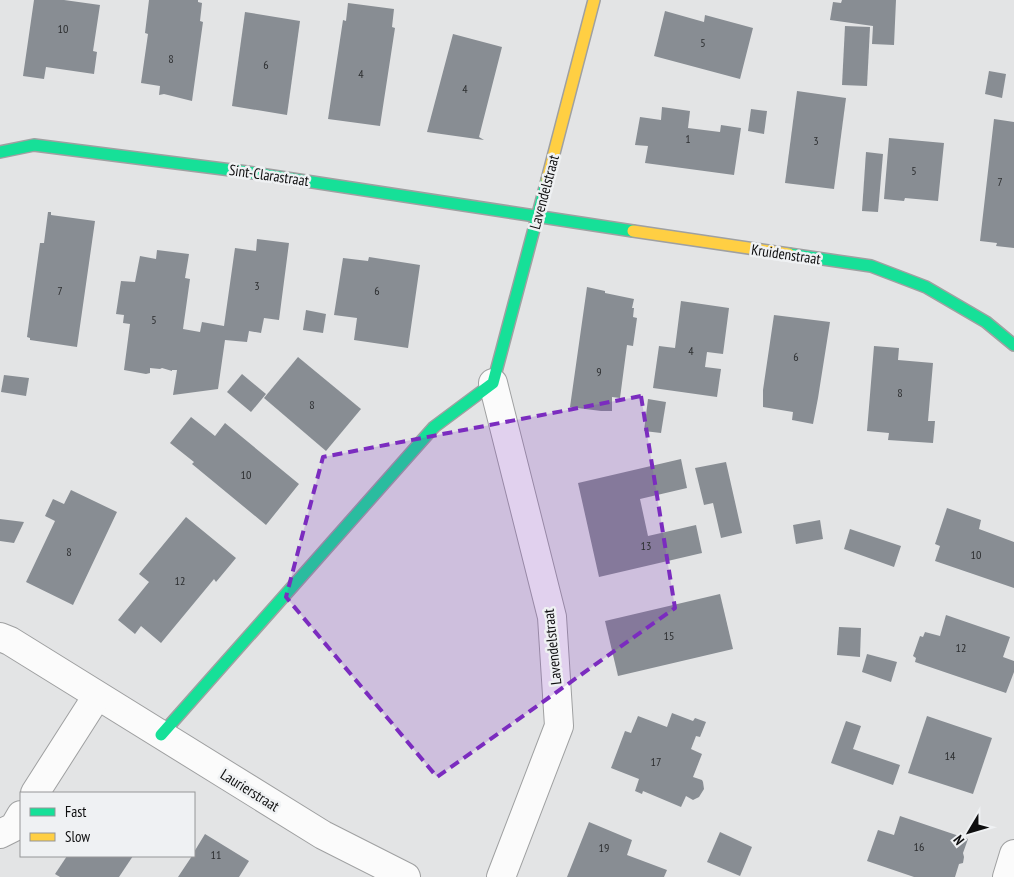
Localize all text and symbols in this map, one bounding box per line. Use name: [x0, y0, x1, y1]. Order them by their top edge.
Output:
house number: 10: [58, 21, 68, 36]
house number: 5: [700, 35, 706, 50]
house number: 8: [168, 51, 174, 66]
house number: 6: [263, 57, 269, 72]
house number: 4: [358, 66, 364, 81]
house number: 4: [462, 81, 468, 96]
house number: 1: [685, 131, 691, 146]
house number: 3: [813, 133, 819, 148]
street label: Lavendelstraat: [525, 153, 563, 231]
street label: Sint-Clarastraat: [228, 160, 310, 190]
house number: 5: [911, 163, 917, 178]
house number: 7: [997, 174, 1003, 189]
street label: Kruidenstraat: [750, 240, 822, 268]
house number: 3: [254, 278, 260, 293]
house number: 7: [57, 283, 63, 298]
house number: 6: [374, 283, 380, 298]
house number: 5: [151, 312, 157, 327]
house number: 4: [688, 343, 694, 358]
house number: 6: [793, 349, 799, 364]
house number: 9: [596, 364, 602, 379]
house number: 8: [897, 385, 903, 400]
house number: 8: [309, 397, 315, 412]
house number: 10: [241, 467, 251, 482]
house number: 13: [641, 538, 651, 553]
house number: 8: [66, 544, 72, 559]
house number: 10: [971, 547, 981, 562]
house number: 12: [175, 573, 185, 588]
street label: Lavendelstraat: [539, 608, 565, 686]
house number: 15: [664, 628, 674, 643]
house number: 12: [956, 640, 966, 655]
house number: 14: [945, 748, 956, 763]
house number: 17: [651, 754, 661, 769]
street label: Laurierstraat: [217, 765, 283, 815]
legend: [20, 792, 195, 857]
text: Fast: [65, 802, 86, 821]
north arrow: [944, 807, 994, 857]
text: Slow: [65, 827, 90, 846]
text: N: [949, 831, 968, 849]
house number: 16: [914, 839, 924, 854]
house number: 19: [599, 840, 609, 855]
house number: 11: [211, 847, 221, 862]

